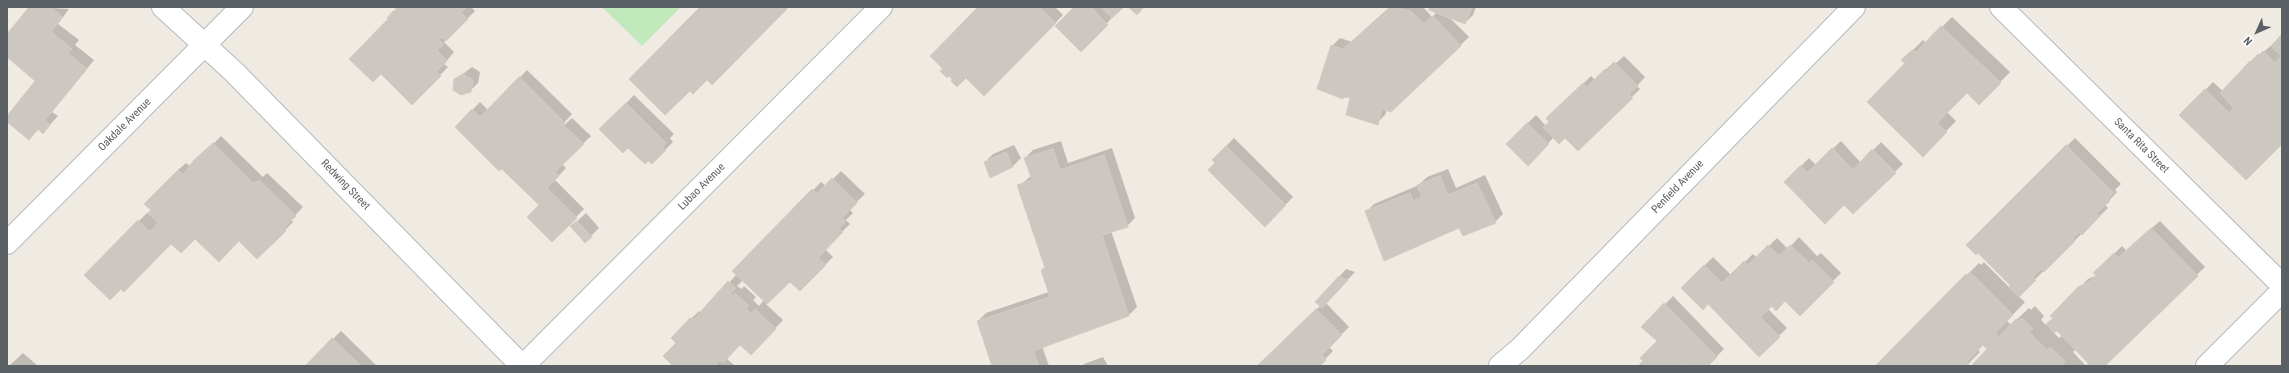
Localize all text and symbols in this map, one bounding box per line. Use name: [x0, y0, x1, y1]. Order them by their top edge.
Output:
north arrow: [2237, 12, 2277, 52]
text: N: [2241, 34, 2255, 48]
street label: Oakdale Avenue: [96, 96, 154, 154]
street label: Santa Rita Street: [2111, 116, 2171, 176]
street label: Redwing Street: [318, 157, 372, 213]
street label: Penfield Avenue: [1649, 158, 1707, 216]
street label: Lubao Avenue: [676, 161, 728, 213]

